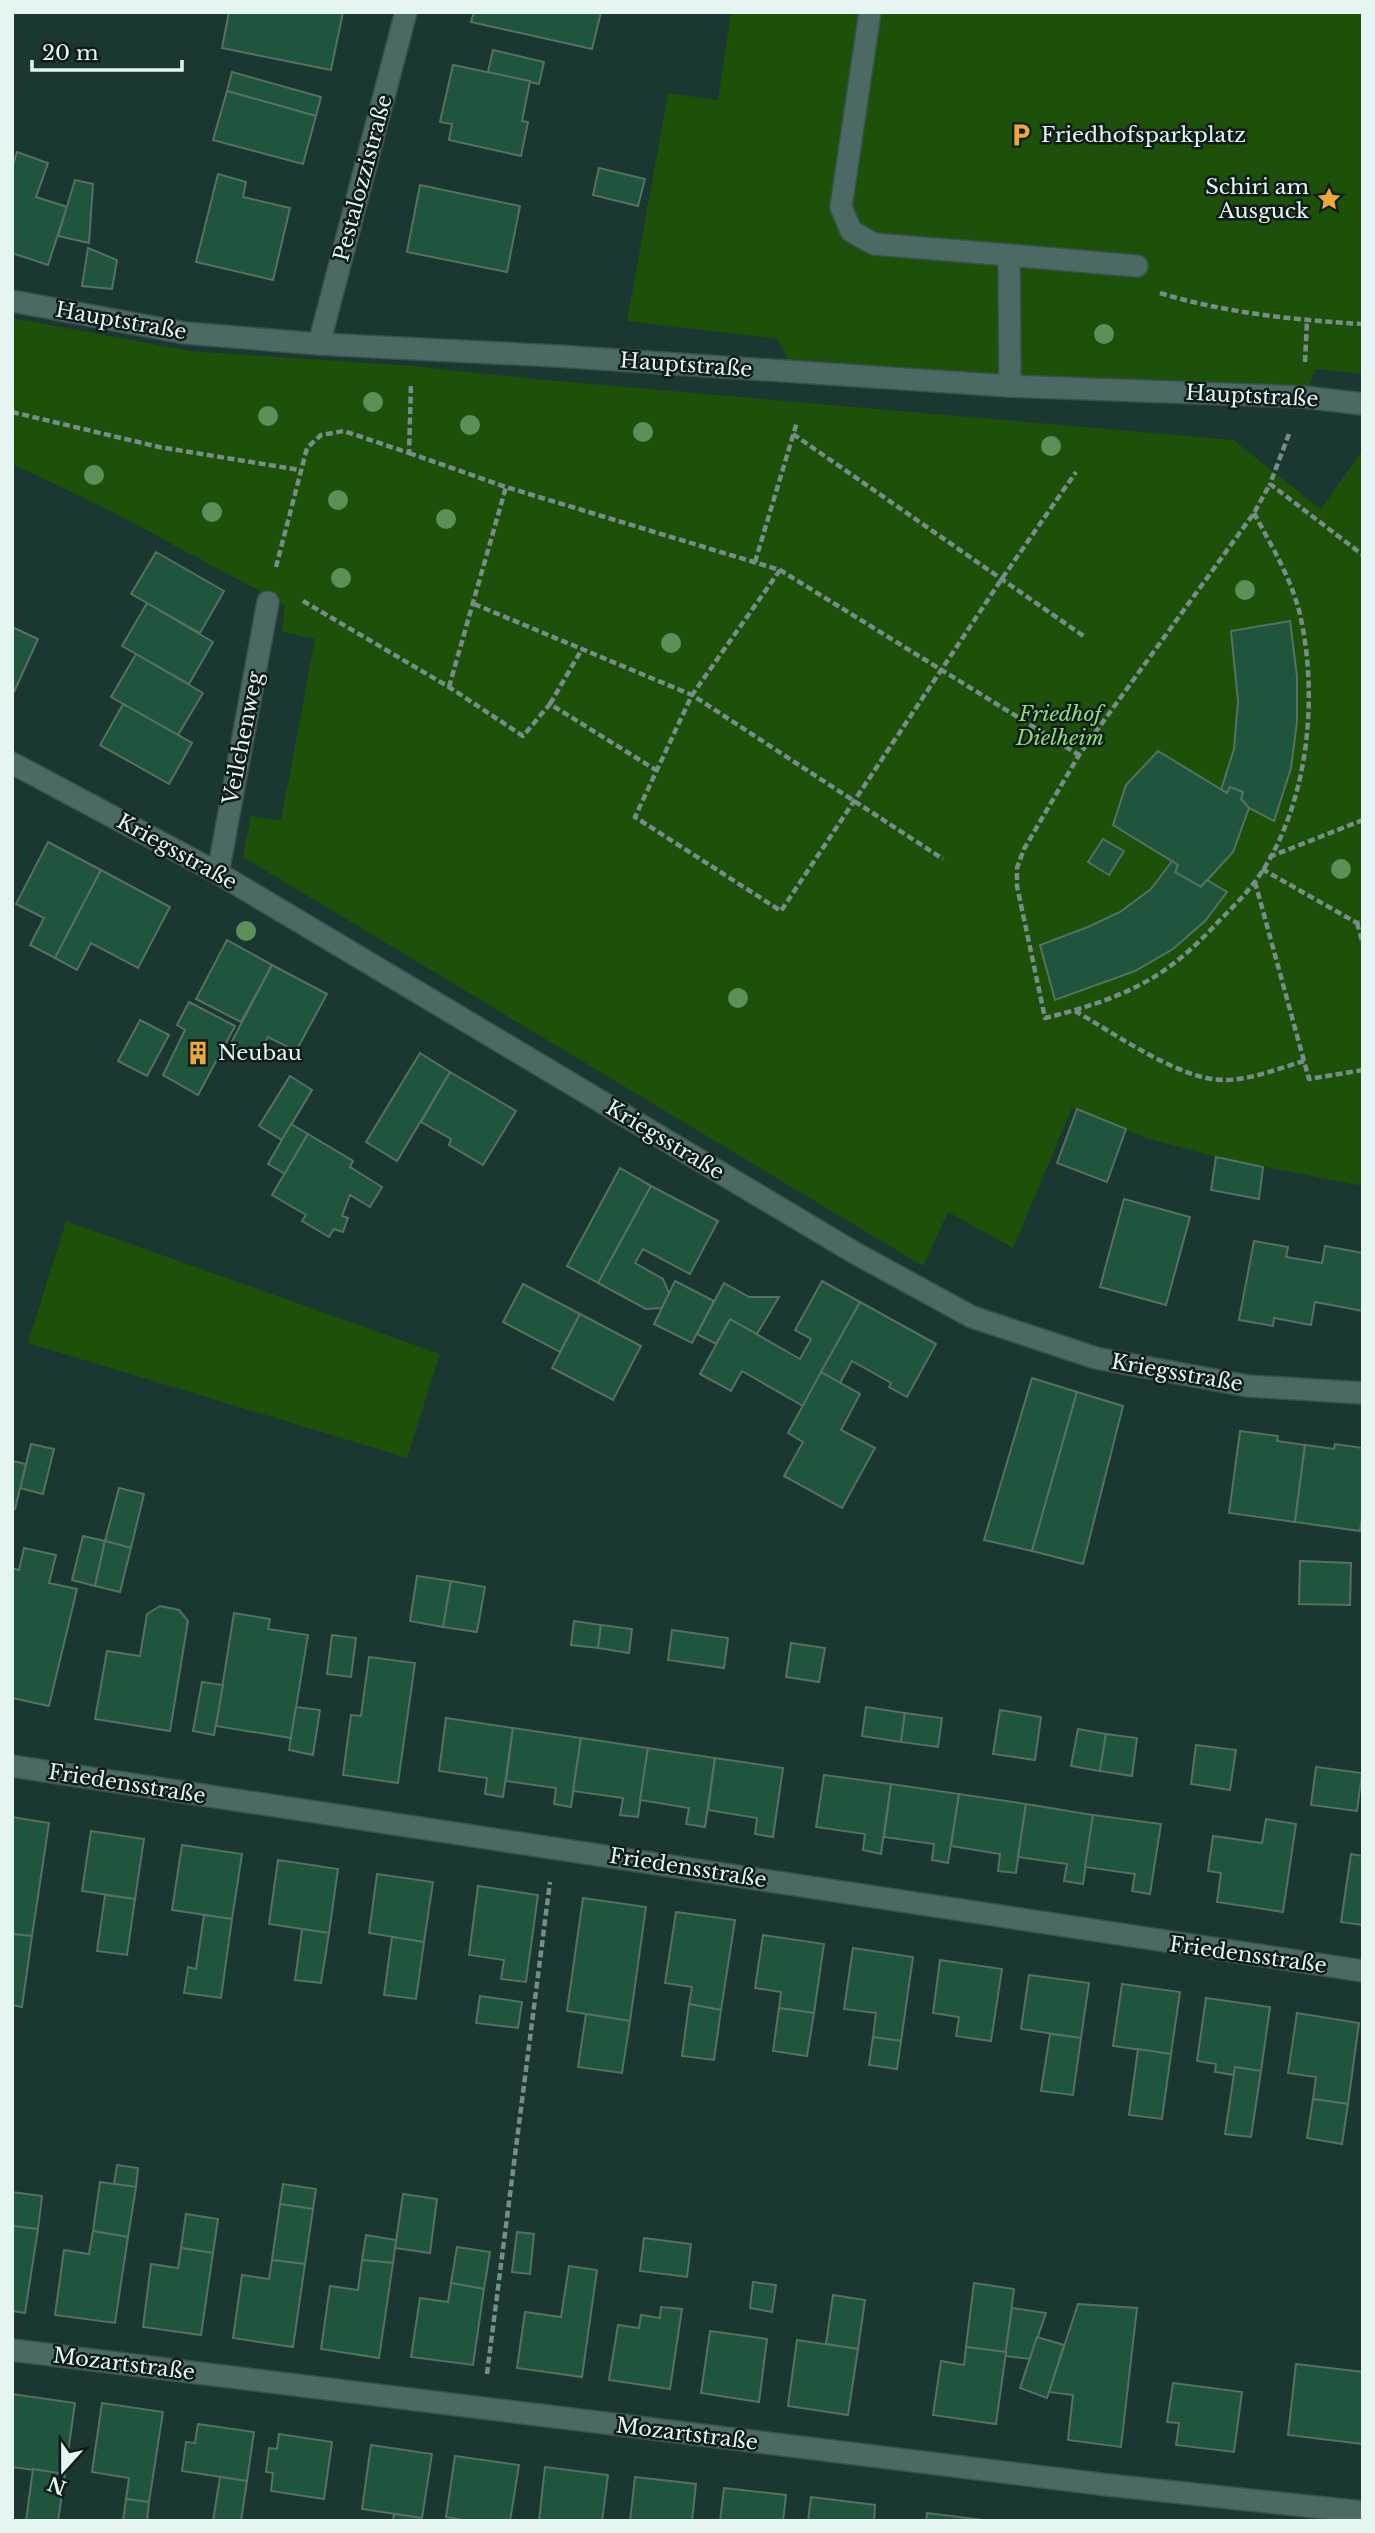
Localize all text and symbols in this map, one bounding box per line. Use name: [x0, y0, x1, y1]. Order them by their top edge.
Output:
scale bar: [32, 28, 182, 72]
text: 20 m: [42, 40, 99, 66]
street label: Pestalozzistraße: [328, 92, 398, 264]
parking icon: Friedhofsparkplatz: [1007, 121, 1035, 149]
place label: Friedhofsparkplatz: [1041, 122, 1246, 148]
place label: Schiri am Ausguck: [1205, 174, 1309, 224]
place icon: Schiri am Ausguck: [1315, 185, 1343, 213]
street label: Hauptstraße: [53, 297, 189, 345]
street label: Hauptstraße: [619, 347, 753, 383]
street label: Hauptstraße: [1185, 380, 1319, 412]
street label: Veilchenweg: [217, 669, 269, 808]
park label: Friedhof Dielheim: [1015, 701, 1106, 751]
street label: Kriegsstraße: [112, 808, 242, 896]
building icon: Neubau: [184, 1039, 212, 1067]
place label: Neubau: [218, 1040, 302, 1066]
street label: Kriegsstraße: [601, 1095, 729, 1185]
street label: Kriegsstraße: [1109, 1349, 1245, 1397]
street label: Friedensstraße: [47, 1759, 207, 1809]
street label: Friedensstraße: [608, 1843, 768, 1893]
street label: Friedensstraße: [1168, 1931, 1328, 1979]
street label: Mozartstraße: [52, 2342, 196, 2386]
street label: Mozartstraße: [615, 2412, 759, 2456]
north arrow: [28, 2435, 98, 2505]
text: N: [45, 2471, 70, 2499]

